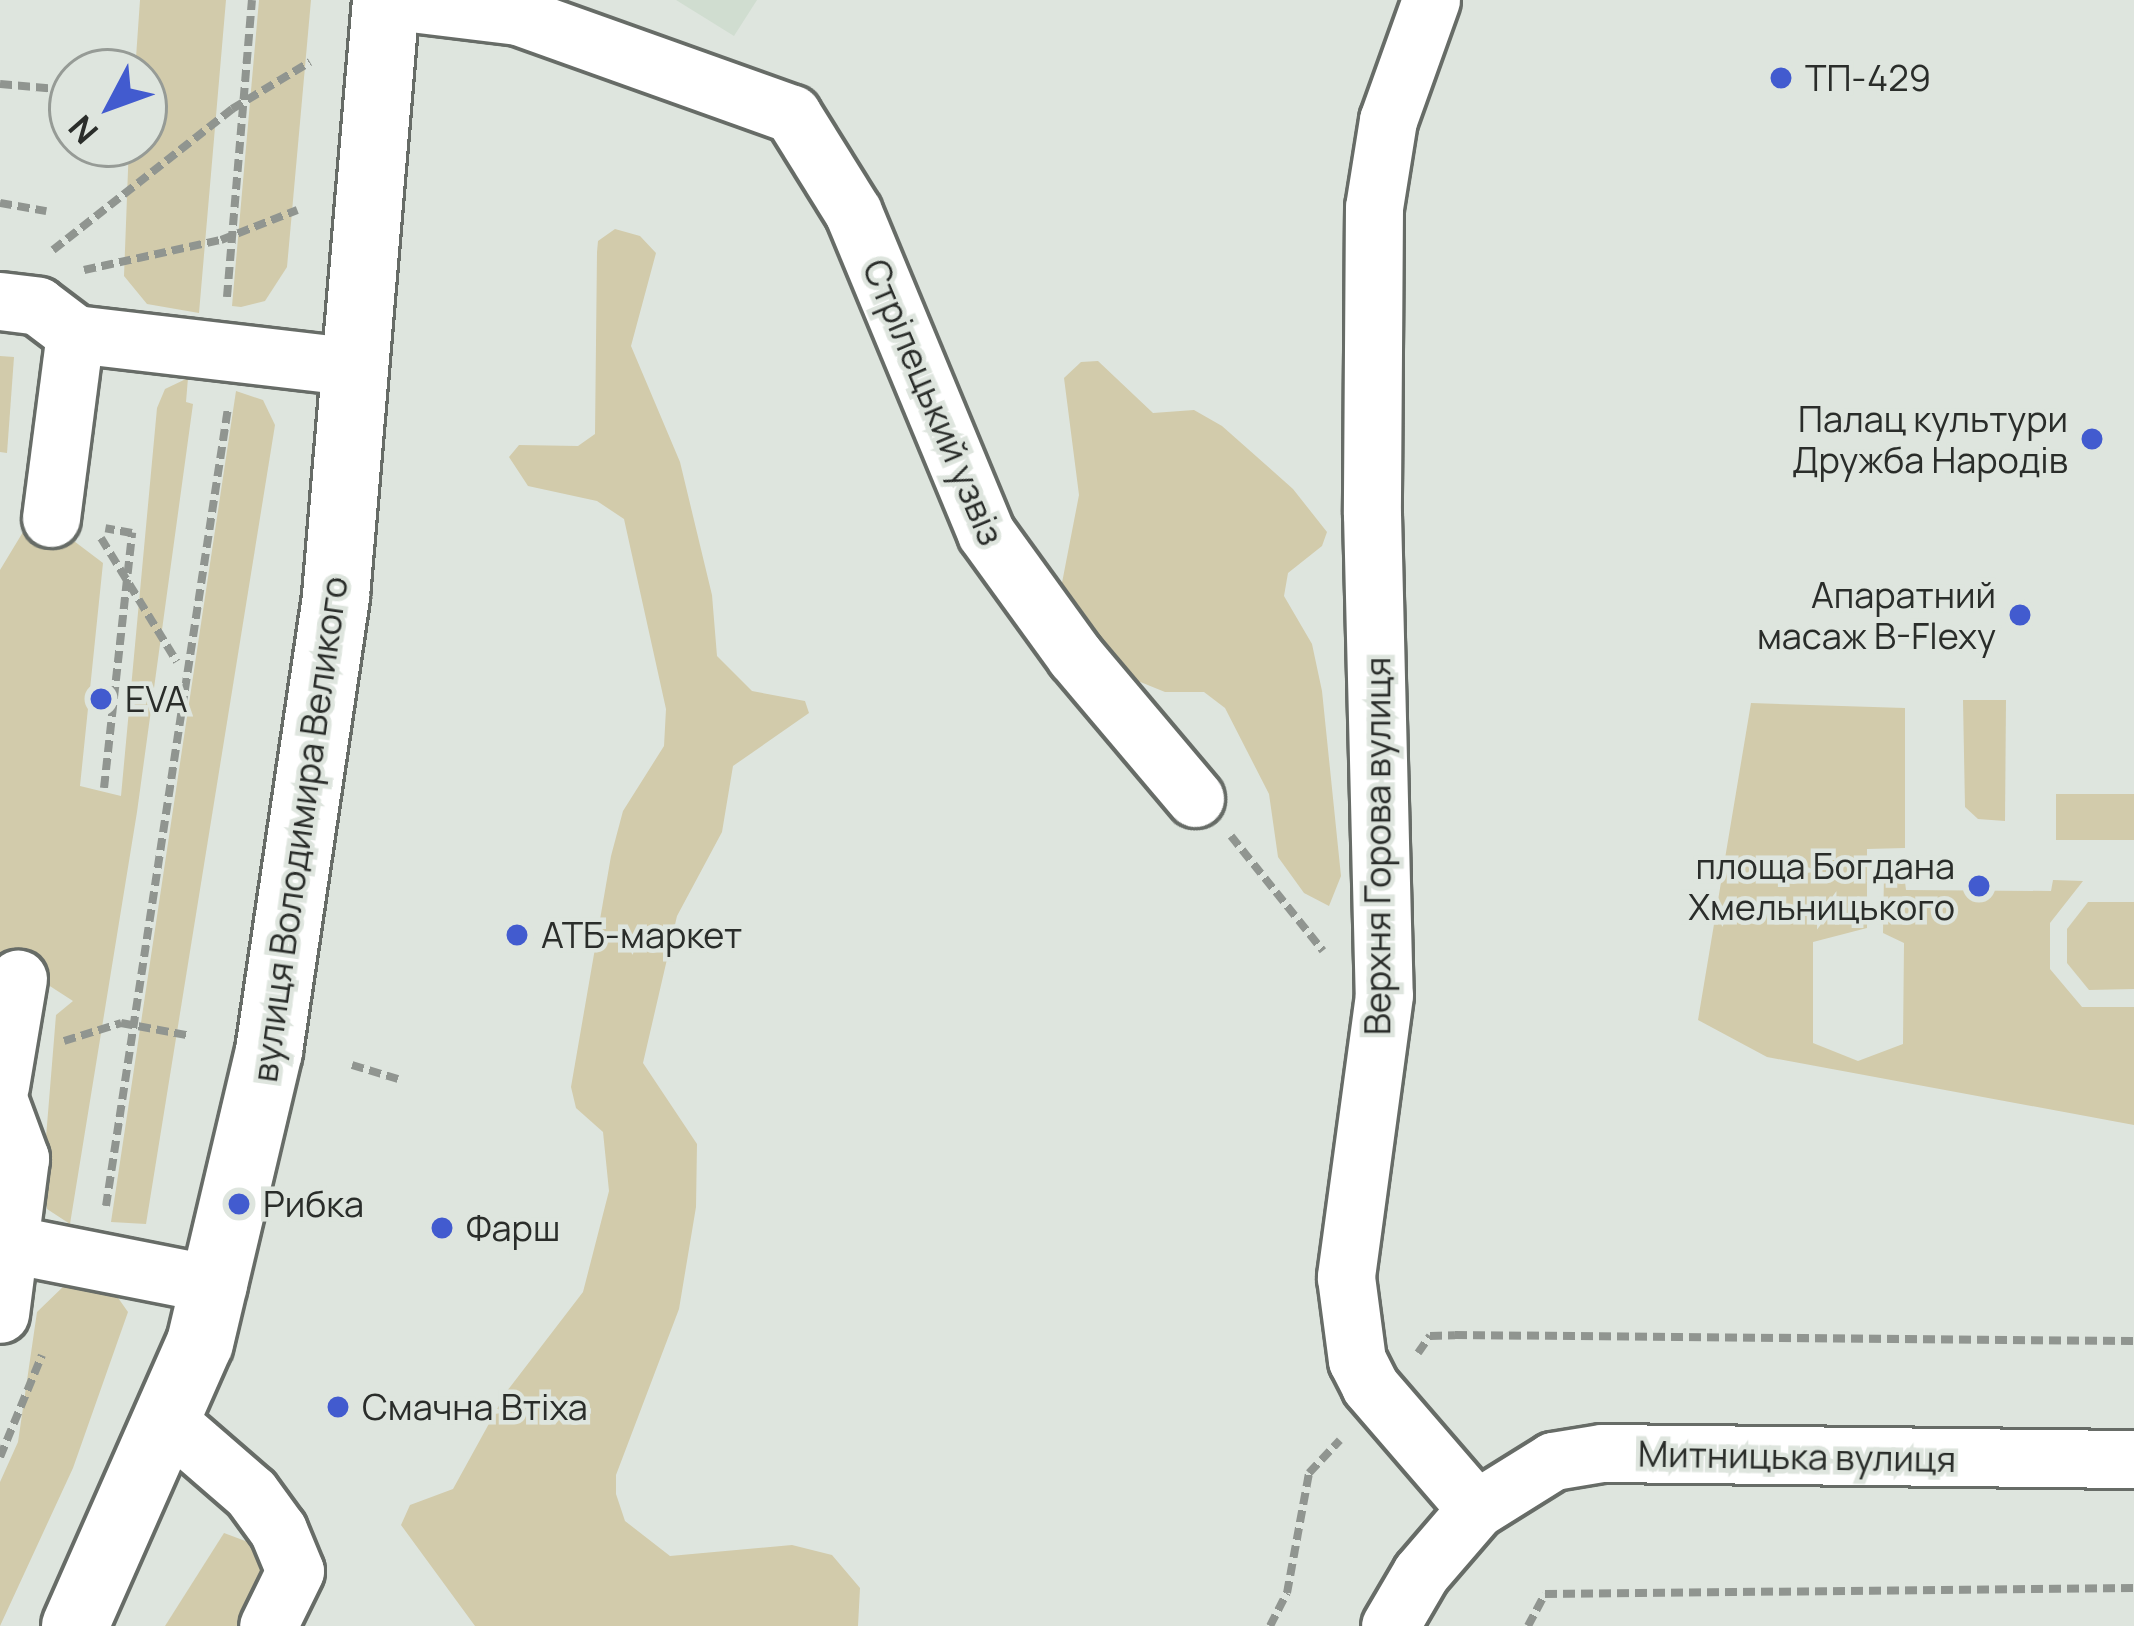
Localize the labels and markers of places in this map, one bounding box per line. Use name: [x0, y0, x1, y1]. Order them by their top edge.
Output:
place label: ТП-429: [1805, 56, 1931, 100]
marker: ТП-429: [1768, 65, 1794, 91]
place label: Палац культури Дружба Народів: [1792, 396, 2068, 481]
marker: Палац культури Дружба Народів: [2079, 426, 2105, 452]
place label: Апаратний масаж B-Flexy: [1757, 572, 1996, 657]
marker: Апаратний масаж B-Flexy: [2007, 602, 2033, 628]
place label: EVA: [125, 677, 188, 721]
marker: EVA: [88, 686, 114, 712]
place label: площа Богдана Хмельницького: [1688, 843, 1955, 928]
marker: площа Богдана Хмельницького: [1966, 873, 1992, 899]
place label: АТБ-маркет: [541, 913, 742, 957]
marker: АТБ-маркет: [504, 922, 530, 948]
place label: Рибка: [263, 1182, 364, 1226]
marker: Рибка: [226, 1191, 252, 1217]
place label: Фарш: [466, 1206, 560, 1250]
marker: Фарш: [429, 1215, 455, 1241]
place label: Смачна Втіха: [362, 1385, 588, 1429]
marker: Смачна Втіха: [325, 1394, 351, 1420]

